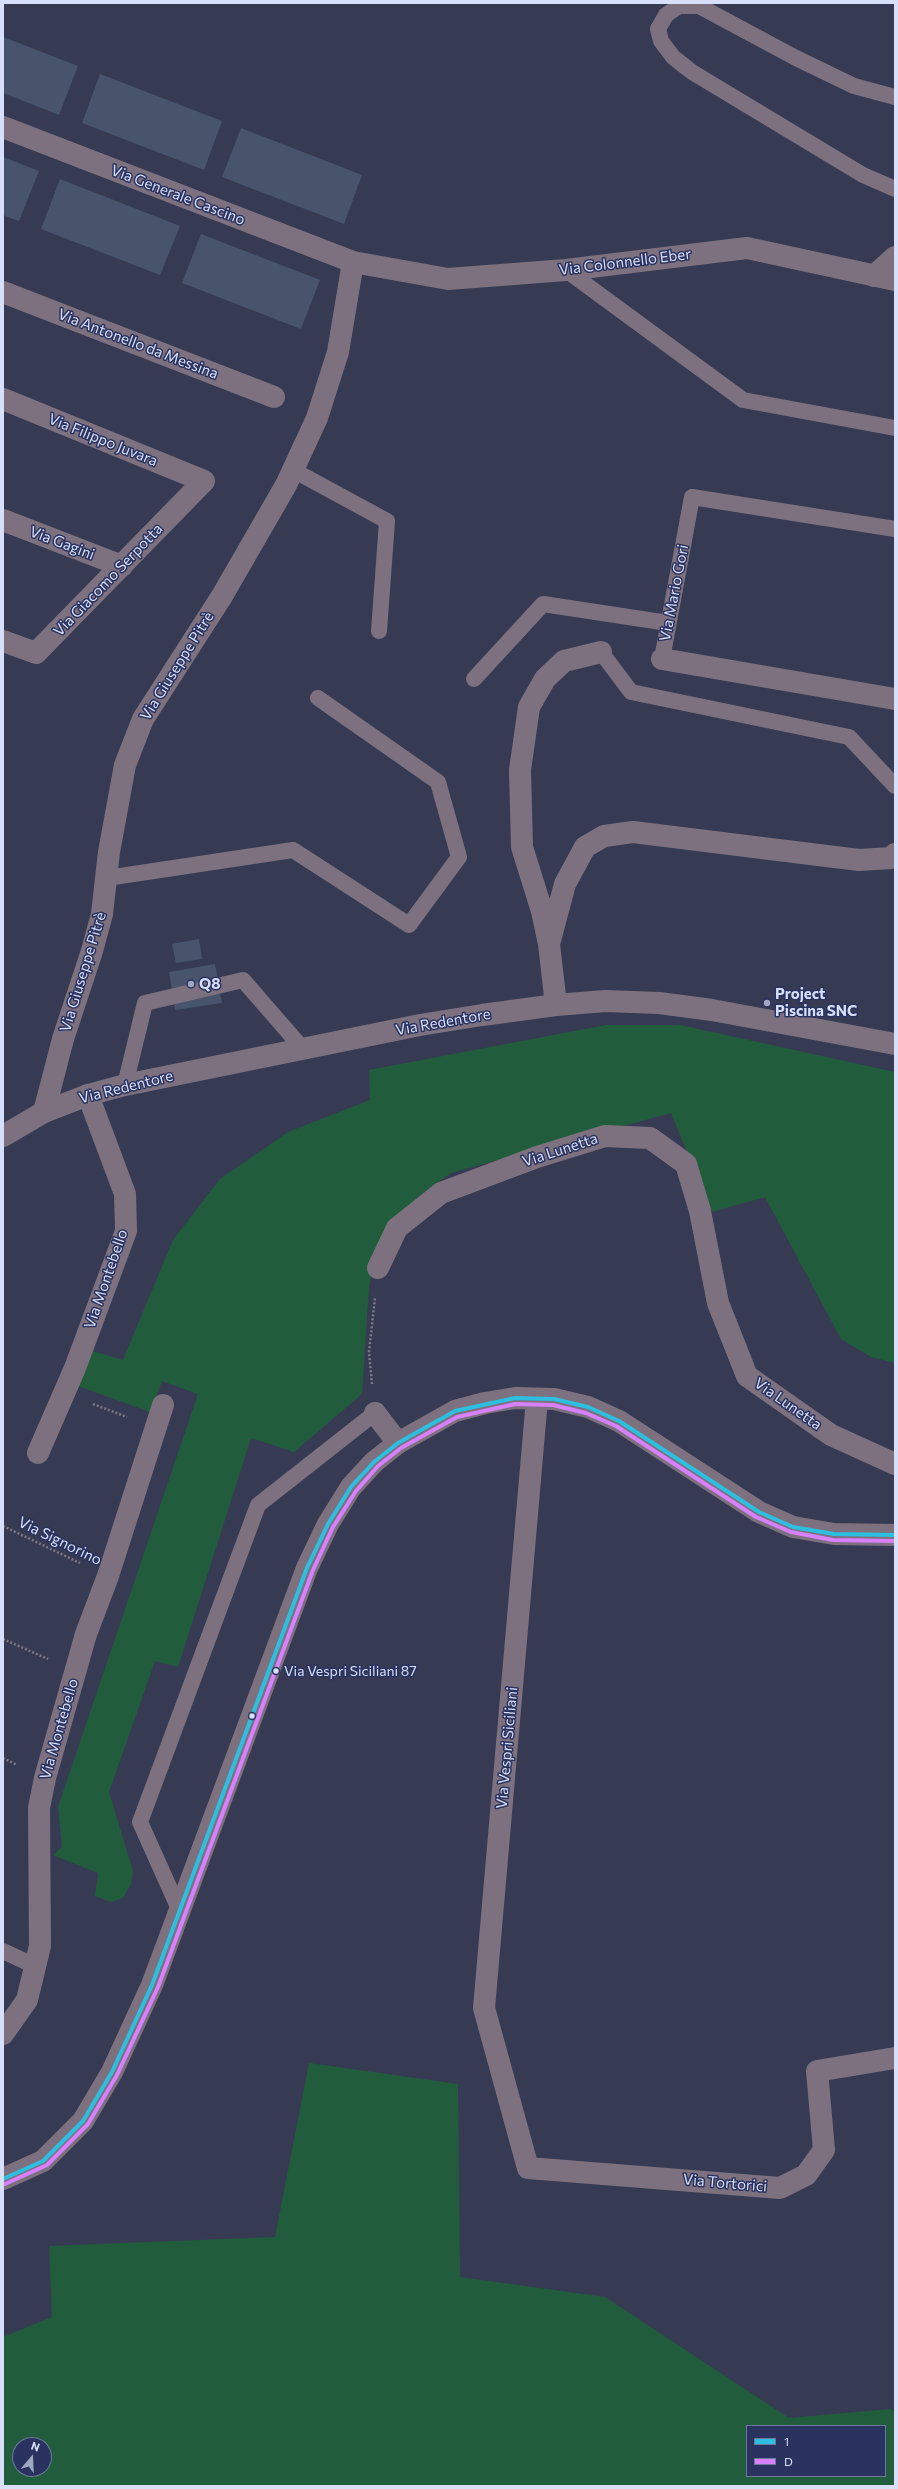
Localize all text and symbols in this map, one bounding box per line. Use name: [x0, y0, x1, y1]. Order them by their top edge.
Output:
street label: Via Generale Cascino: [108, 161, 248, 229]
street label: Via Colonnello Eber: [558, 245, 692, 279]
street label: Via Antonello da Messina: [55, 305, 221, 383]
street label: Via Filippo Juvara: [46, 410, 160, 470]
street label: Via Giacomo Serpotta: [50, 520, 166, 640]
street label: Via Gagini: [27, 522, 97, 564]
street label: Via Mario Gori: [656, 543, 692, 643]
street label: Via Giuseppe Pitrè: [136, 608, 218, 724]
street label: Via Giuseppe Pitrè: [56, 910, 110, 1034]
place label: Q8: [199, 975, 220, 993]
marker: Q8: [186, 979, 196, 989]
place label: Project Piscina SNC: [775, 985, 857, 1020]
marker: Project Piscina SNC: [762, 998, 772, 1008]
street label: Via Redentore: [394, 1005, 492, 1039]
street label: Via Redentore: [77, 1067, 175, 1107]
street label: Via Lunetta: [520, 1129, 600, 1171]
street label: Via Montebello: [81, 1227, 131, 1331]
street label: Via Lunetta: [751, 1374, 825, 1434]
street label: Via Signorino: [15, 1513, 105, 1569]
place label: Via Vespri Siciliani 87: [284, 1663, 417, 1679]
marker: Via Vespri Siciliani 87: [271, 1666, 281, 1676]
street label: Via Montebello: [36, 1677, 82, 1781]
street label: Via Vespri Siciliani: [493, 1686, 521, 1810]
unlabelled marker: [247, 1711, 257, 1721]
street label: Via Tortorici: [682, 2170, 768, 2196]
legend: [746, 2425, 886, 2477]
text: 1: [784, 2434, 789, 2448]
north arrow: [12, 2437, 52, 2477]
text: N: [30, 2439, 42, 2454]
text: D: [784, 2454, 793, 2468]

